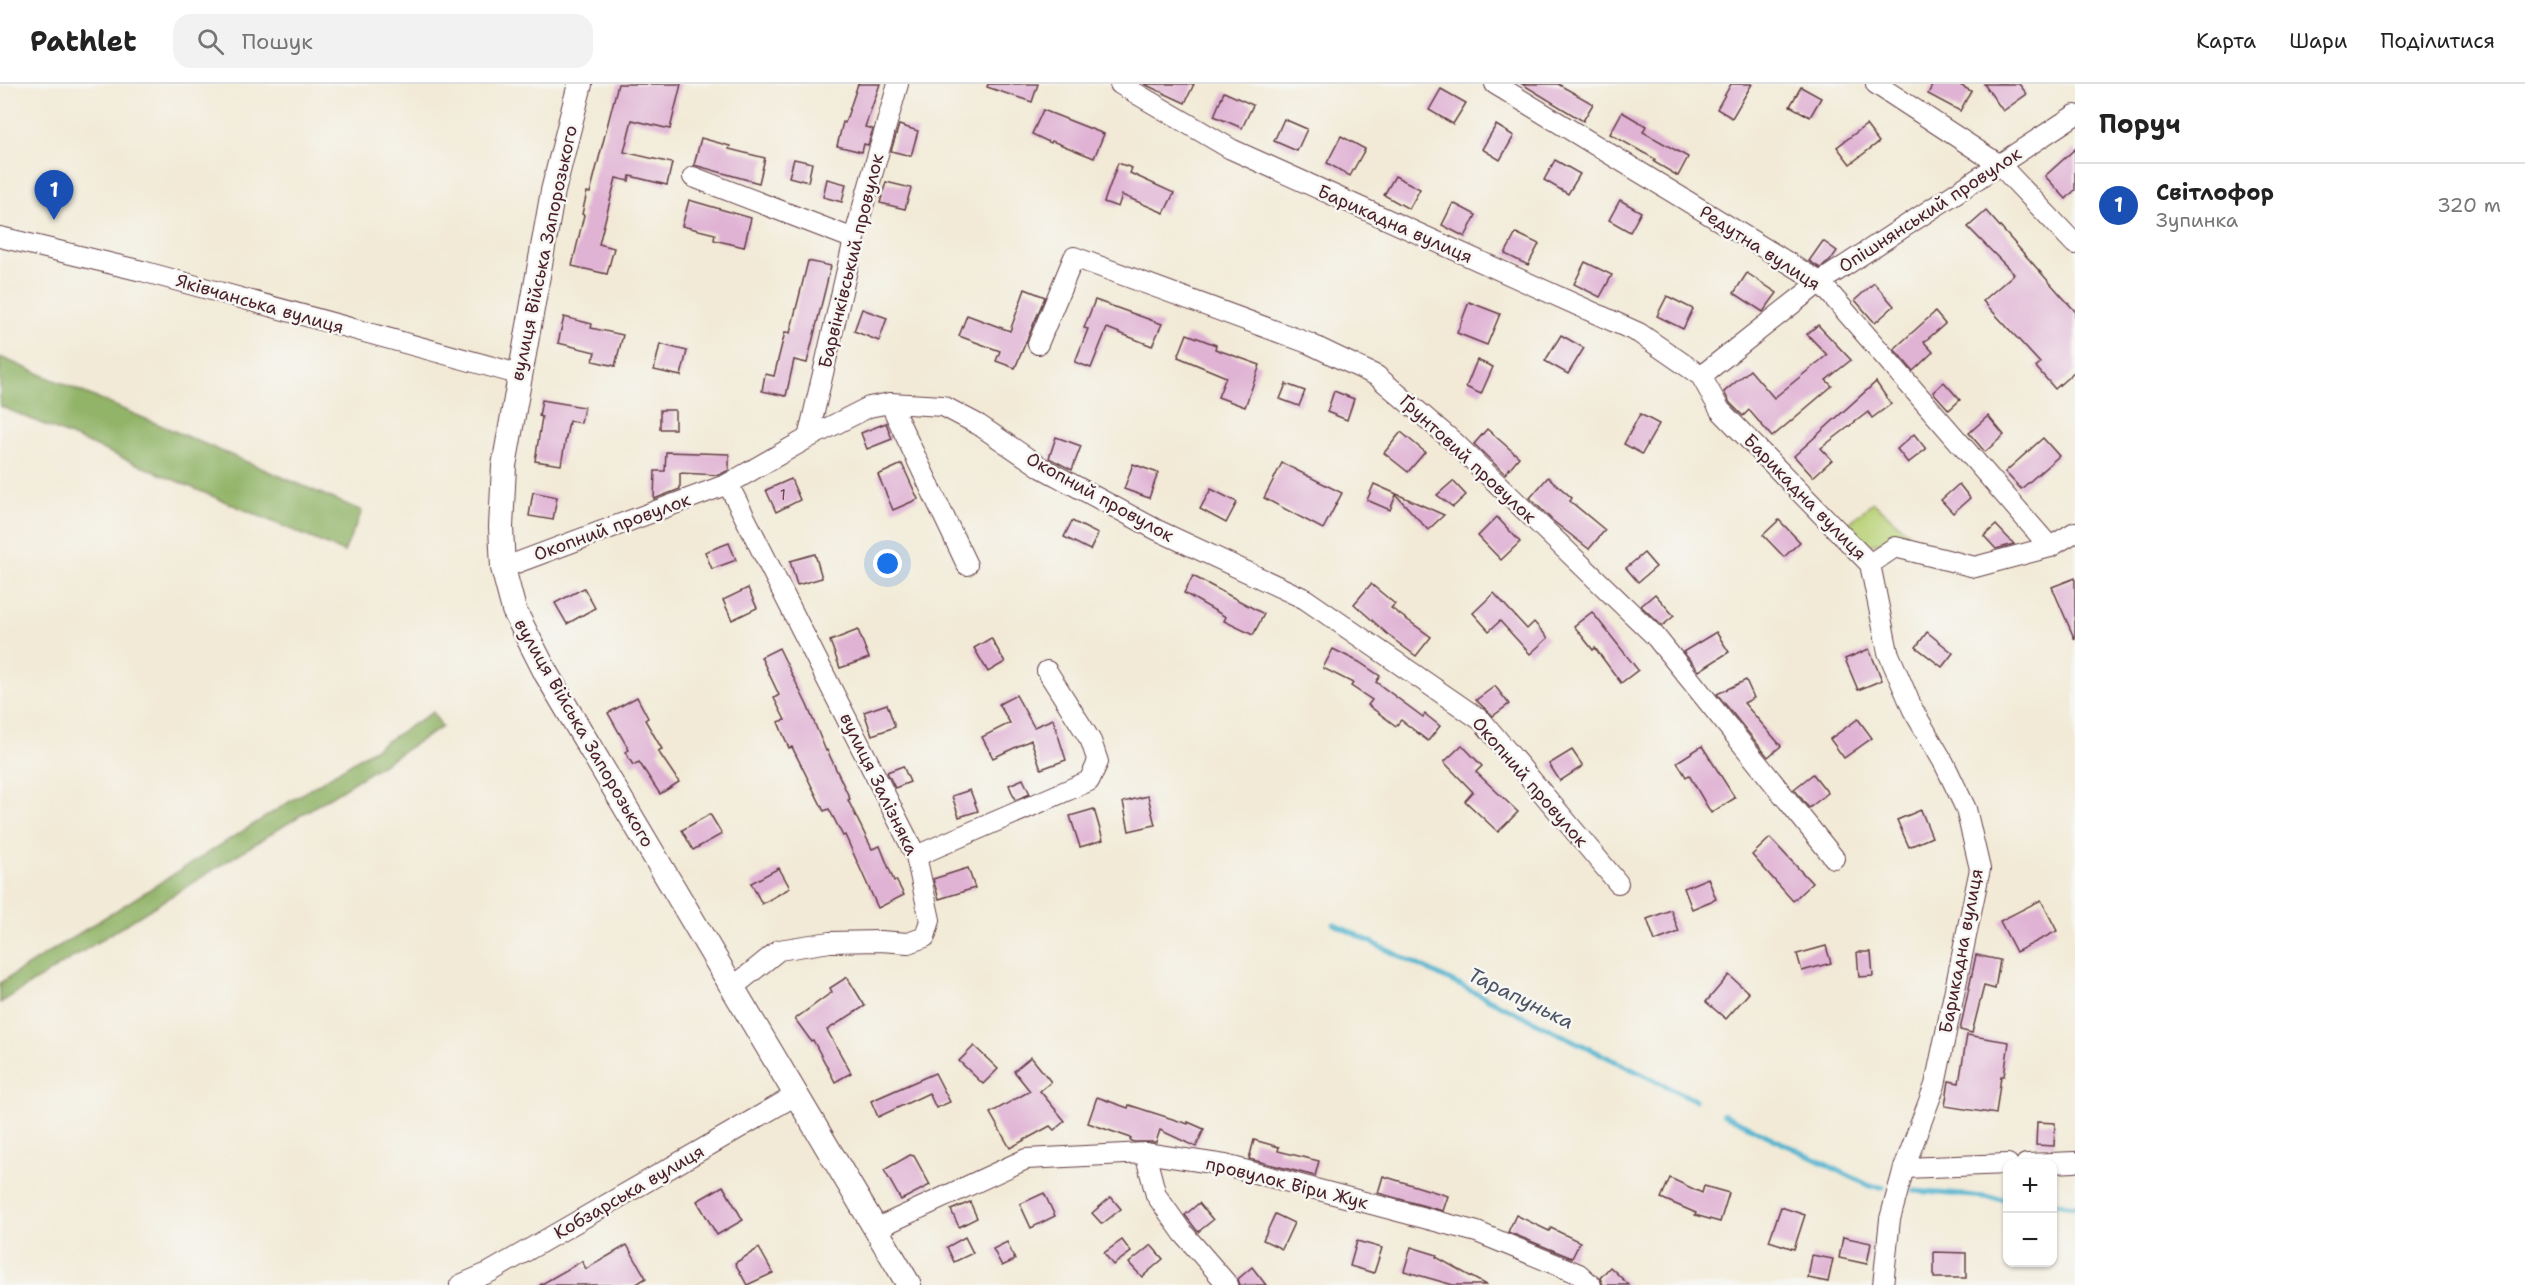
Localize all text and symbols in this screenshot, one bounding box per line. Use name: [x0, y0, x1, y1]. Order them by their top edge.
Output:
search box: [173, 14, 593, 68]
text: Pathlet: [30, 22, 137, 60]
icon: search: [194, 25, 227, 58]
text: Пошук: [242, 27, 313, 56]
text: Карта: [2196, 27, 2256, 55]
text: Шари: [2289, 27, 2347, 55]
text: Поділитися: [2380, 27, 2495, 55]
text: Поруч: [2099, 106, 2181, 141]
street label: вулиця Війська Запорозького: [505, 123, 583, 383]
street label: Опішнянський провулок: [1834, 142, 2026, 278]
street label: Барвінківський провулок: [813, 151, 889, 371]
pin: 1: [34, 170, 74, 220]
text: Світлофор: [2156, 178, 2274, 207]
street label: Барикадна вулиця: [1314, 179, 1476, 269]
text: 1: [2114, 192, 2123, 218]
text: 320 m: [2437, 192, 2501, 218]
street label: Редутна вулиця: [1695, 200, 1825, 296]
text: Зупинка: [2156, 207, 2238, 233]
street label: Яківчанська вулиця: [173, 269, 347, 339]
street label: Ґрунтовий провулок: [1395, 389, 1542, 529]
street label: Барикадна вулиця: [1738, 429, 1872, 565]
street label: Окопний провулок: [1022, 446, 1178, 548]
house number: 1: [780, 485, 786, 505]
street label: Окопний провулок: [530, 487, 694, 567]
your location: [873, 549, 902, 578]
street label: вулиця Війська Запорозького: [508, 614, 660, 852]
street label: вулиця Залізняка: [834, 709, 924, 859]
street label: Окопний провулок: [1467, 712, 1594, 853]
street label: Барикадна вулиця: [1933, 867, 1989, 1035]
water label: Тарапунька: [1464, 961, 1578, 1035]
street label: Кобзарська вулиця: [549, 1139, 709, 1245]
street label: провулок Віри Жук: [1203, 1151, 1371, 1215]
map controls: [2003, 1159, 2057, 1267]
button: +: [2003, 1159, 2057, 1213]
button: −: [2003, 1213, 2057, 1267]

